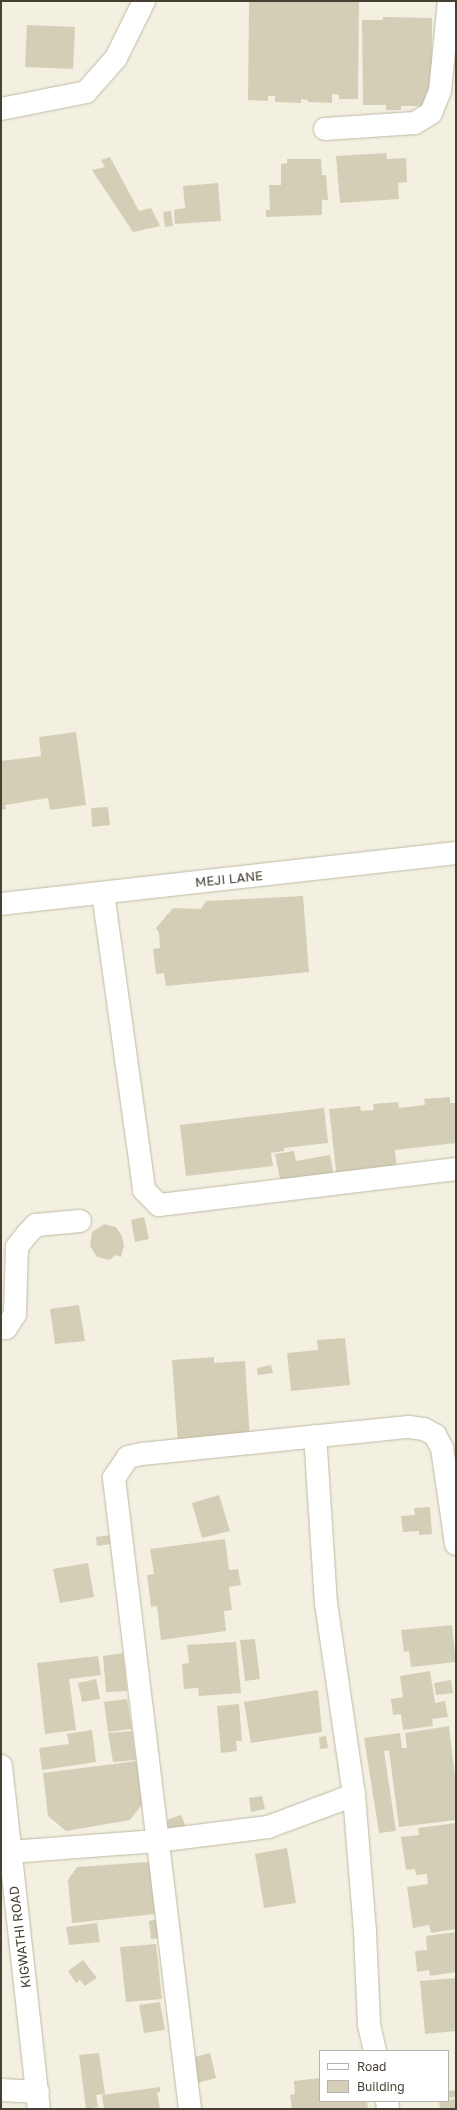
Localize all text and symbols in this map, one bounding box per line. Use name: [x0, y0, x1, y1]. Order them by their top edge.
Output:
street label: MEJI LANE: [194, 868, 264, 890]
street label: KIGWATHI ROAD: [6, 1885, 34, 1989]
legend: [319, 2050, 449, 2102]
text: Road: [357, 2059, 386, 2074]
text: Building: [357, 2079, 405, 2094]

